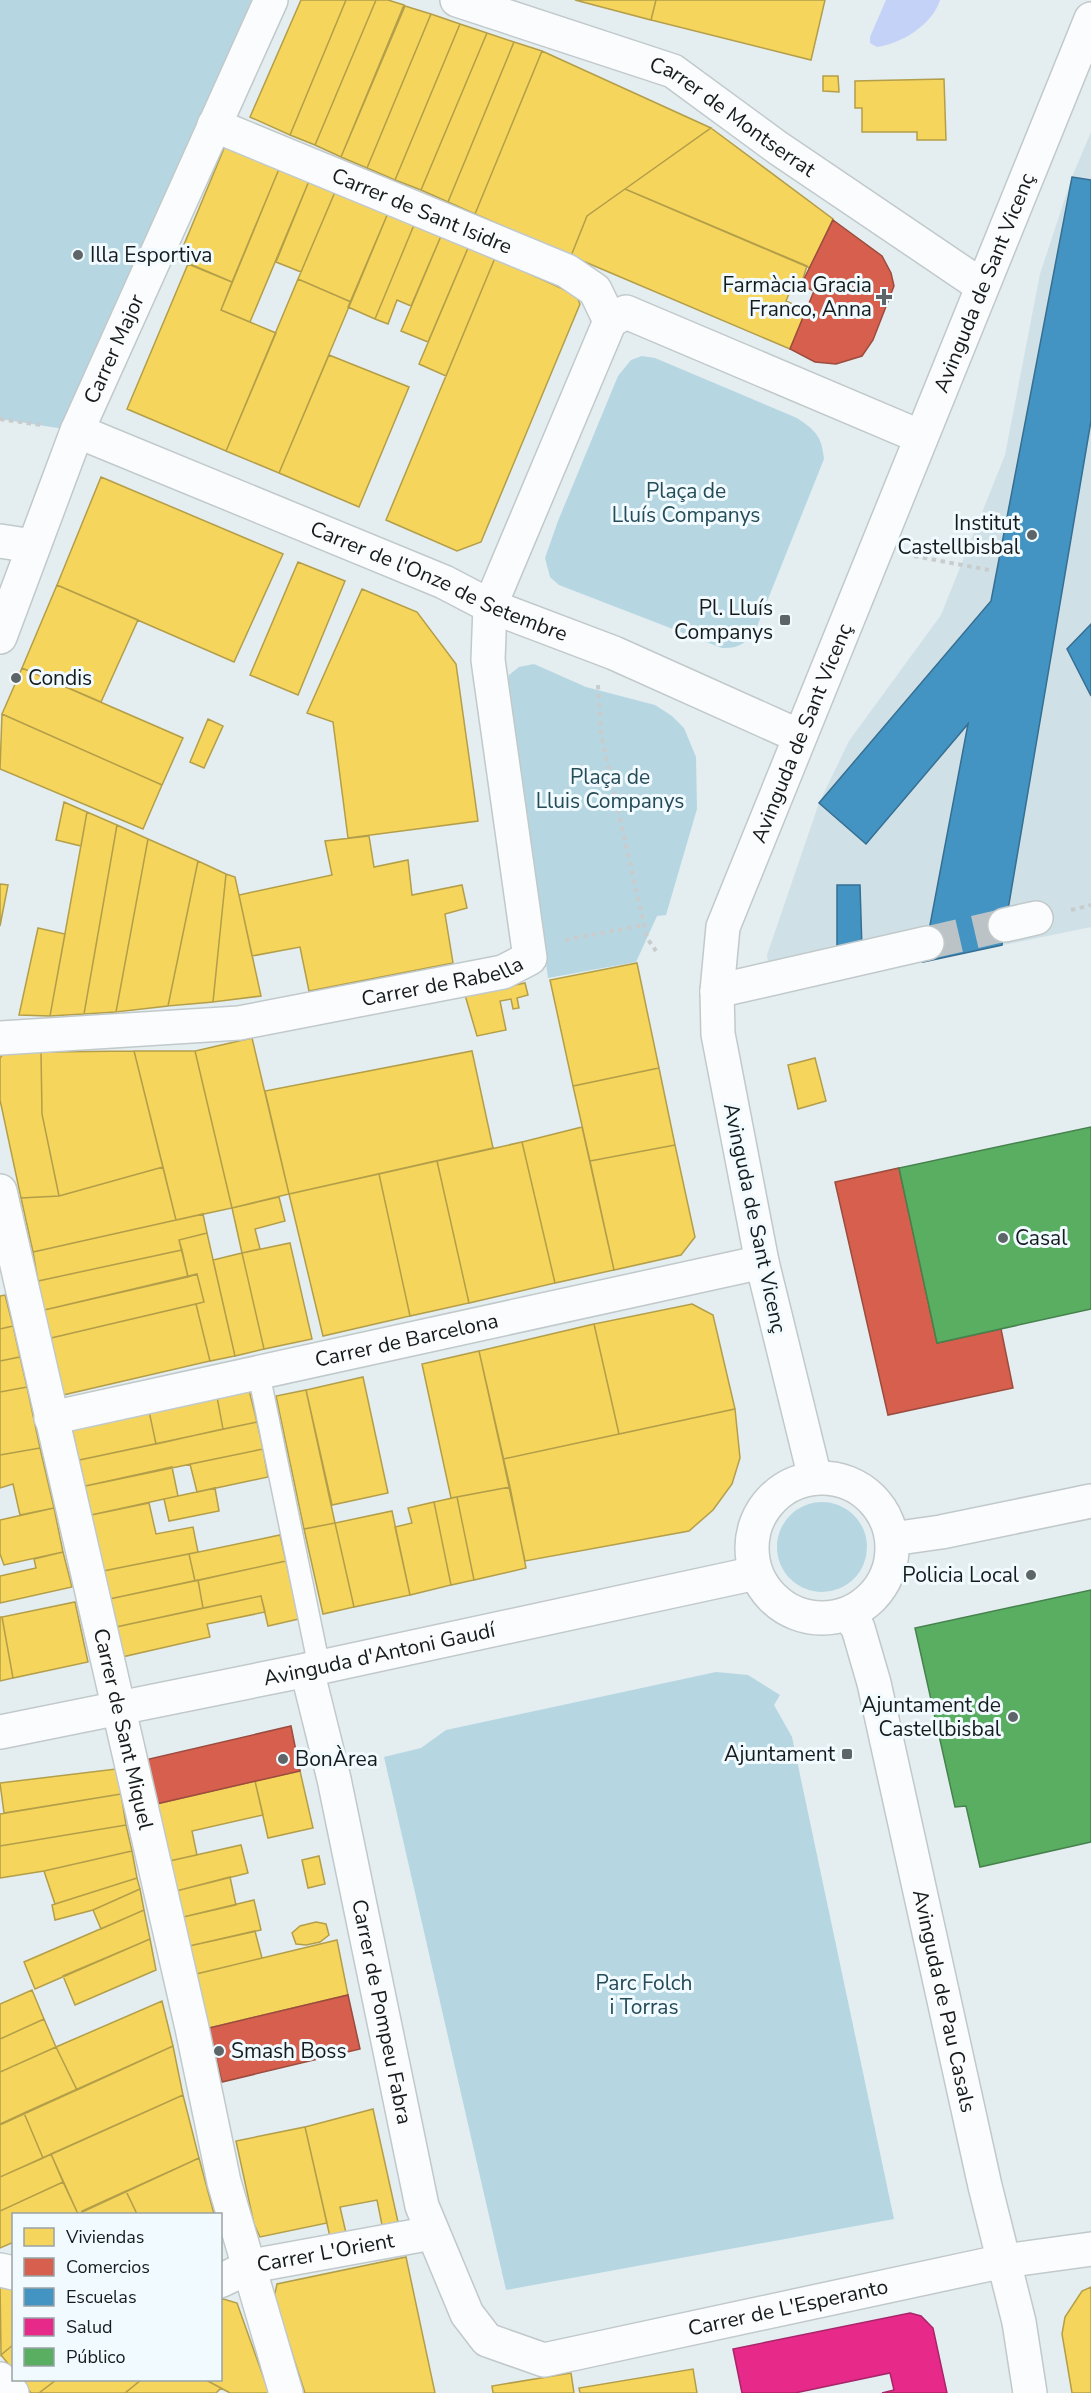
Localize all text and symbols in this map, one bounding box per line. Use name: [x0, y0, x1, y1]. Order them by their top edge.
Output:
street label: Carrer de Montserrat: [646, 50, 822, 184]
street label: Carrer de Sant Isidre: [327, 161, 516, 261]
street label: Avinguda de Sant Vicenç: [927, 169, 1041, 397]
place label: Illa Esportiva: [90, 241, 212, 269]
marker: Illa Esportiva: [71, 248, 85, 262]
place label: Farmàcia Gracia Franco, Anna: [723, 271, 872, 323]
street label: Carrer Major: [77, 289, 151, 408]
marker: Farmàcia Gracia Franco, Anna: [877, 290, 891, 304]
park label: Plaça de Lluís Companys: [612, 477, 760, 529]
place label: Institut Castellbisbal: [897, 509, 1021, 561]
street label: Carrer de l'Onze de Setembre: [306, 514, 572, 648]
marker: Institut Castellbisbal: [1025, 528, 1039, 542]
place label: Pl. Lluís Companys: [674, 594, 773, 646]
marker: Pl. Lluís Companys: [778, 613, 792, 627]
street label: Avinguda de Sant Vicenç: [744, 619, 859, 847]
place label: Condis: [28, 664, 92, 692]
marker: Condis: [9, 671, 23, 685]
park label: Plaça de Lluis Companys: [536, 763, 684, 815]
street label: Carrer de Rabella: [359, 950, 528, 1013]
street label: Avinguda de Sant Vicenç: [717, 1100, 793, 1336]
place label: Casal: [1015, 1224, 1068, 1252]
marker: Casal: [996, 1231, 1010, 1245]
street label: Carrer de Barcelona: [312, 1306, 501, 1374]
place label: Policia Local: [902, 1561, 1020, 1589]
marker: Policia Local: [1024, 1568, 1038, 1582]
street label: Avinguda d'Antoni Gaudí: [261, 1616, 498, 1692]
street label: Carrer de Sant Miquel: [87, 1626, 160, 1833]
place label: Ajuntament de Castellbisbal: [861, 1691, 1002, 1743]
marker: Ajuntament de Castellbisbal: [1006, 1710, 1020, 1724]
place label: Ajuntament: [724, 1740, 836, 1768]
place label: BonÀrea: [295, 1745, 378, 1773]
marker: Ajuntament: [840, 1747, 854, 1761]
marker: BonÀrea: [276, 1752, 290, 1766]
street label: Avinguda de Pau Casals: [906, 1887, 982, 2115]
street label: Carrer de Pompeu Fabra: [345, 1897, 419, 2127]
park label: Parc Folch i Torras: [596, 1969, 692, 2021]
place label: Smash Boss: [231, 2037, 347, 2065]
marker: Smash Boss: [212, 2044, 226, 2058]
legend: [12, 2213, 222, 2381]
text: Viviendas: [65, 2225, 145, 2249]
street label: Carrer L'Orient: [254, 2226, 397, 2279]
text: Comercios: [66, 2255, 150, 2279]
street label: Carrer de L'Esperanto: [685, 2272, 891, 2343]
text: Escuelas: [66, 2285, 137, 2309]
text: Salud: [66, 2315, 113, 2339]
text: Público: [66, 2345, 126, 2369]

